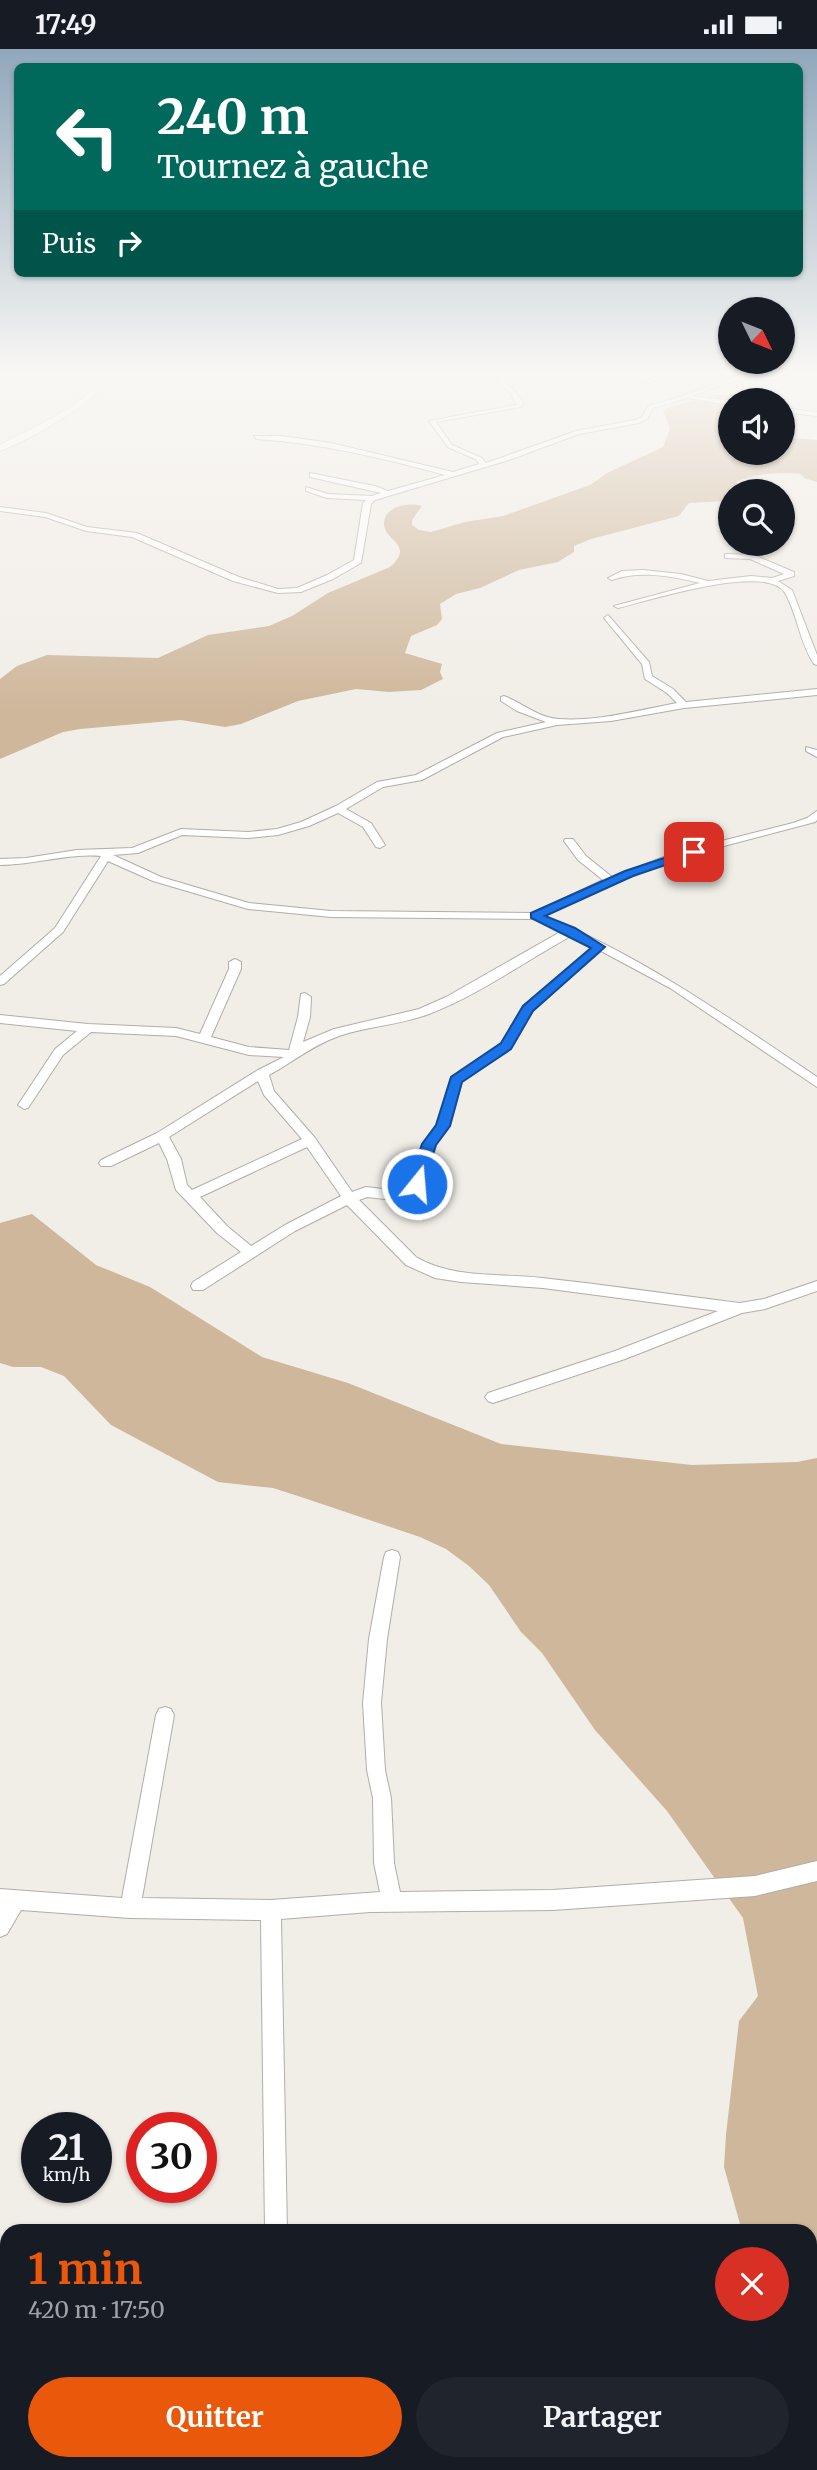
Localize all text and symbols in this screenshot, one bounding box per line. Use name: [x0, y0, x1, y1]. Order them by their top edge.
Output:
text: 17:49: [35, 8, 97, 41]
text: 240 m: [157, 86, 309, 147]
icon: left: [42, 91, 133, 182]
text: Tournez à gauche: [157, 147, 428, 187]
icon: right: [110, 224, 148, 262]
text: Puis: [42, 227, 96, 260]
north arrow: [718, 297, 794, 375]
map controls: [718, 297, 795, 556]
button: sound: [718, 388, 795, 465]
button: search: [718, 479, 795, 556]
pin: [664, 822, 724, 882]
icon: arrive: [675, 833, 713, 871]
position arrow: [380, 1147, 454, 1221]
speed limit sign: 30: [126, 2112, 217, 2203]
text: 21: [49, 2126, 84, 2170]
text: km/h: [43, 2163, 90, 2186]
text: 1 min: [28, 2243, 142, 2295]
button: close: [715, 2247, 789, 2321]
text: 420 m · 17:50: [28, 2295, 165, 2324]
button: Quitter: [28, 2377, 402, 2457]
button: Partager: [416, 2377, 789, 2457]

